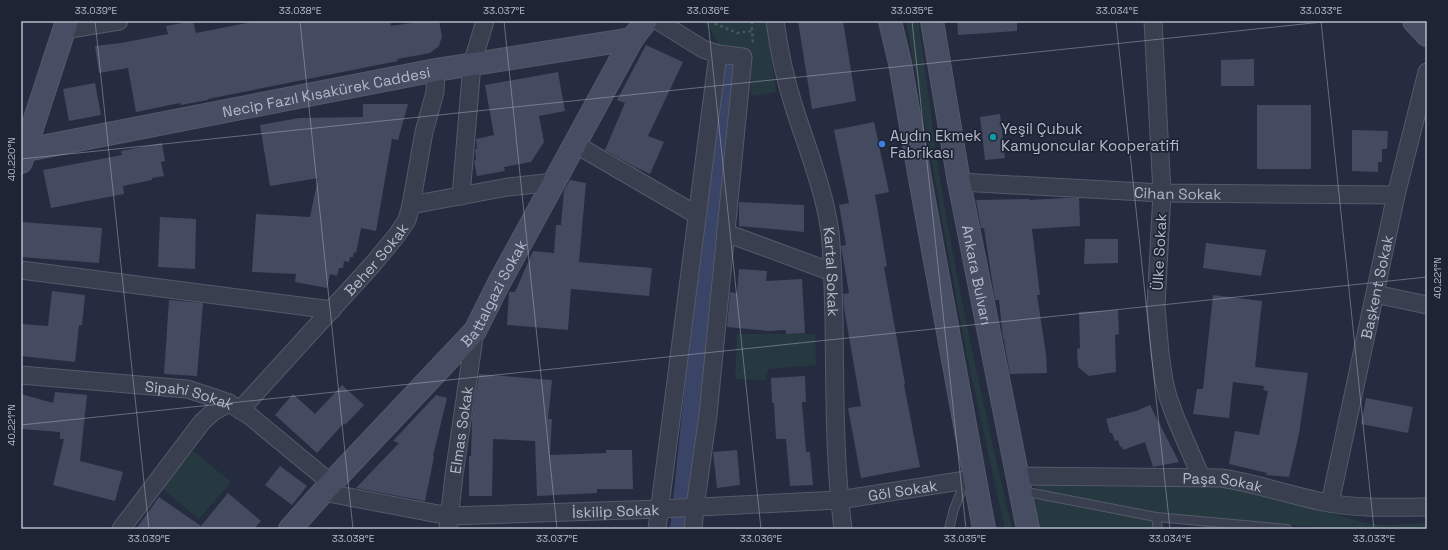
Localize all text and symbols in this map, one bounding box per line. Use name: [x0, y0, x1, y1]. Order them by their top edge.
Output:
text: 33.039°E: [75, 4, 118, 17]
text: 33.038°E: [279, 4, 322, 17]
text: 33.037°E: [483, 4, 525, 17]
text: 33.036°E: [687, 4, 730, 17]
text: 33.035°E: [891, 4, 934, 17]
text: 33.034°E: [1096, 4, 1139, 17]
text: 33.033°E: [1300, 4, 1343, 17]
street label: Necip Fazıl Kısakürek Caddesi: [221, 62, 432, 121]
place label: Yeşil Çubuk Kamyoncular Kooperatifi: [1001, 119, 1179, 155]
place label: Aydın Ekmek Fabrikası: [890, 126, 981, 162]
marker: Yeşil Çubuk Kamyoncular Kooperatifi: [988, 132, 998, 142]
text: 40.220°N: [5, 137, 18, 181]
marker: Aydın Ekmek Fabrikası: [877, 139, 887, 149]
street label: Cihan Sokak: [1134, 182, 1221, 203]
street label: Ülke Sokak: [1147, 213, 1171, 291]
street label: Beher Sokak: [340, 219, 412, 299]
street label: Ankara Bulvarı: [958, 223, 997, 327]
street label: Kartal Sokak: [820, 225, 843, 317]
street label: Başkent Sokak: [1356, 233, 1397, 341]
street label: Battalgazi Sokak: [456, 236, 530, 350]
text: 40.221°N: [1431, 257, 1444, 299]
street label: Sipahi Sokak: [144, 376, 238, 414]
street label: Elmas Sokak: [445, 385, 476, 475]
text: 40.221°N: [5, 404, 18, 446]
street label: Paşa Sokak: [1182, 468, 1265, 496]
street label: Göl Sokak: [867, 475, 939, 505]
street label: İskilip Sokak: [572, 500, 660, 521]
text: 33.039°E: [128, 532, 171, 545]
text: 33.038°E: [332, 532, 375, 545]
text: 33.037°E: [536, 532, 578, 545]
text: 33.036°E: [740, 532, 783, 545]
text: 33.035°E: [944, 532, 987, 545]
text: 33.034°E: [1149, 532, 1192, 545]
text: 33.033°E: [1353, 532, 1396, 545]

